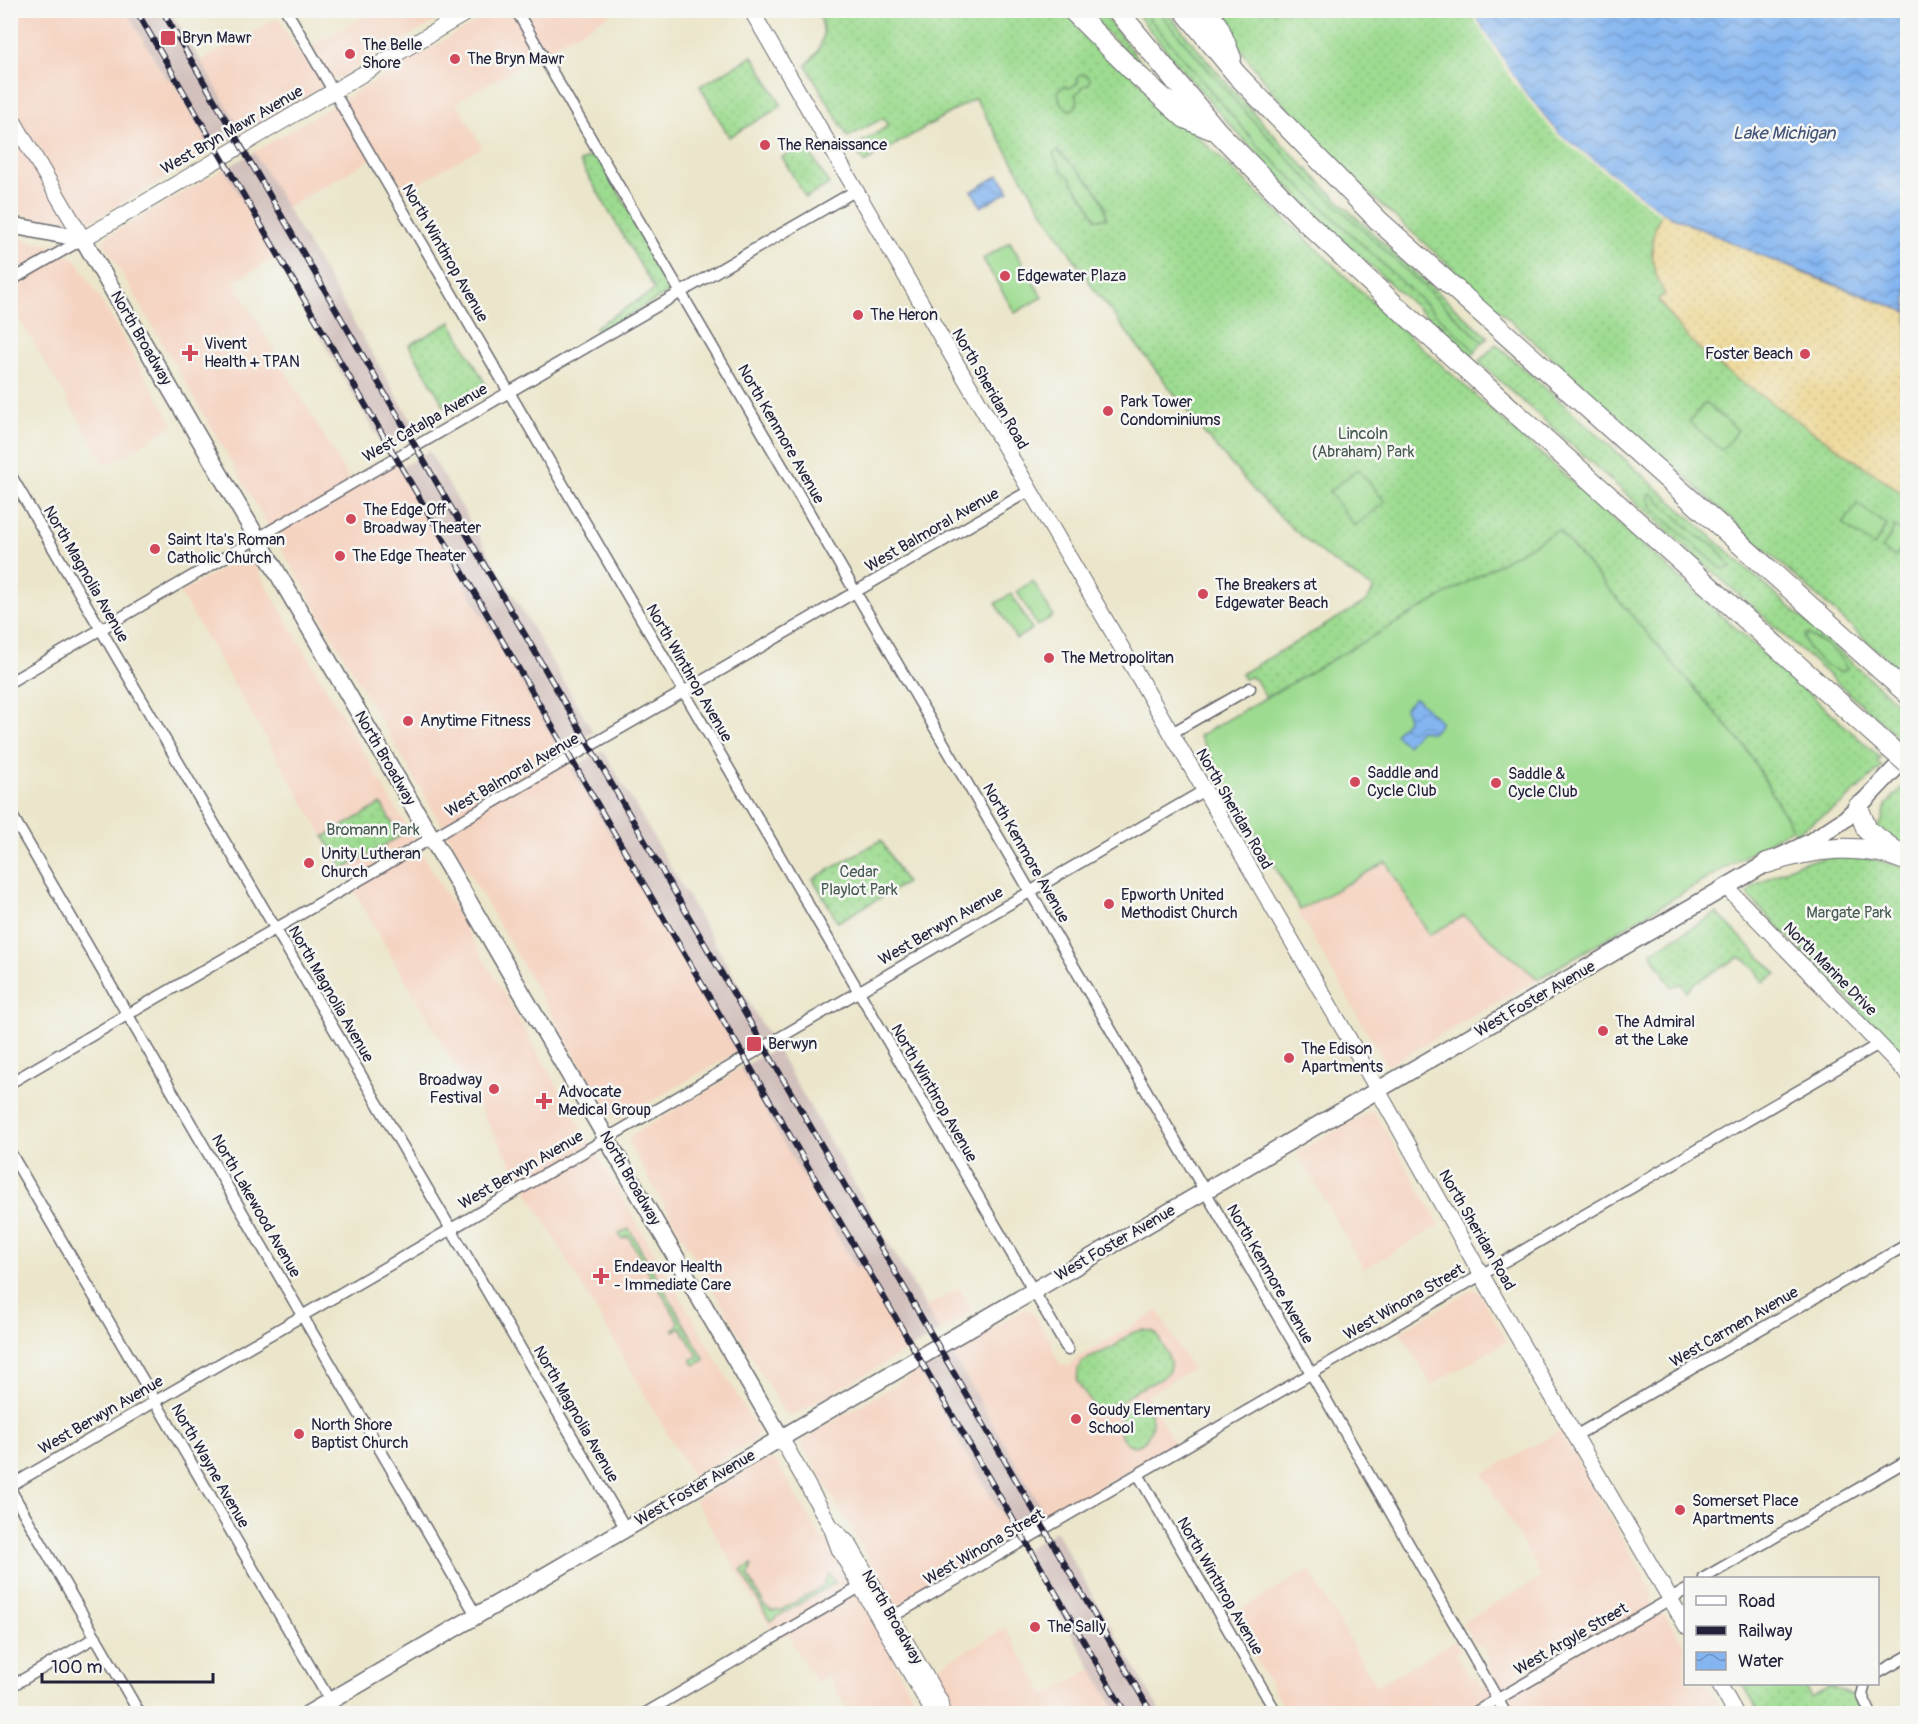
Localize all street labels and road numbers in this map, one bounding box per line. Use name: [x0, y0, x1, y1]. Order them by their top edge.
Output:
street label: West Bryn Mawr Avenue: [157, 81, 307, 179]
street label: North Winthrop Avenue: [397, 180, 493, 326]
street label: North Broadway: [106, 287, 176, 389]
street label: North Sheridan Road: [947, 325, 1033, 453]
street label: North Kenmore Avenue: [733, 361, 829, 507]
street label: West Catalpa Avenue: [359, 379, 491, 467]
street label: West Balmoral Avenue: [861, 483, 1003, 577]
street label: North Magnolia Avenue: [39, 502, 133, 646]
street label: North Winthrop Avenue: [641, 600, 737, 746]
street label: North Broadway: [350, 707, 420, 809]
street label: West Balmoral Avenue: [441, 728, 583, 822]
street label: North Sheridan Road: [1191, 745, 1277, 873]
street label: North Kenmore Avenue: [978, 780, 1074, 926]
street label: West Berwyn Avenue: [875, 882, 1007, 970]
street label: North Marine Drive: [1779, 918, 1881, 1020]
street label: North Magnolia Avenue: [284, 922, 378, 1066]
street label: West Foster Avenue: [1471, 956, 1599, 1042]
street label: North Winthrop Avenue: [886, 1020, 982, 1166]
street label: West Berwyn Avenue: [455, 1126, 587, 1214]
street label: North Broadway: [595, 1127, 665, 1229]
street label: North Lakewood Avenue: [207, 1131, 305, 1281]
street label: North Sheridan Road: [1434, 1166, 1520, 1294]
street label: West Foster Avenue: [1051, 1200, 1179, 1286]
street label: North Kenmore Avenue: [1222, 1201, 1318, 1347]
street label: West Winona Street: [1340, 1259, 1468, 1345]
street label: West Carmen Avenue: [1666, 1282, 1802, 1372]
street label: North Magnolia Avenue: [529, 1342, 623, 1486]
street label: West Berwyn Avenue: [35, 1371, 167, 1459]
street label: North Wayne Avenue: [166, 1400, 254, 1532]
street label: West Foster Avenue: [631, 1445, 759, 1531]
street label: West Winona Street: [920, 1504, 1048, 1590]
street label: North Winthrop Avenue: [1172, 1513, 1268, 1659]
street label: North Broadway: [857, 1566, 927, 1668]
street label: West Argyle Street: [1510, 1598, 1632, 1680]

